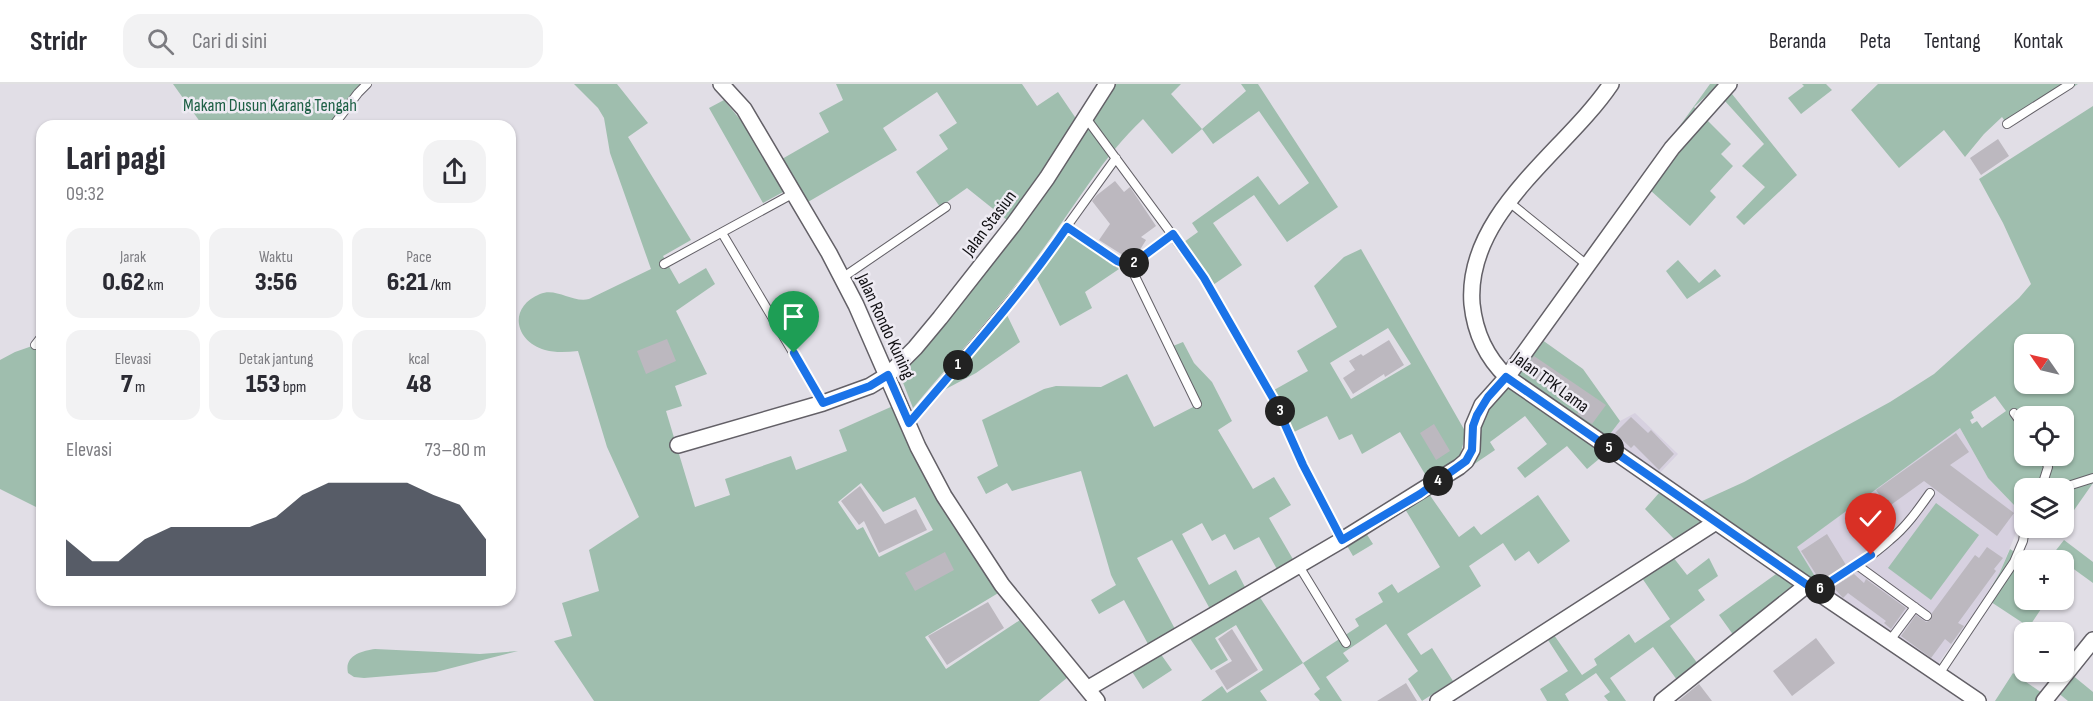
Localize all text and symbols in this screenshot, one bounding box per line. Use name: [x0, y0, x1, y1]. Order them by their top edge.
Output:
search box: [123, 14, 543, 68]
text: Stridr: [30, 25, 87, 58]
icon: search: [144, 25, 177, 58]
text: Cari di sini: [192, 28, 267, 55]
text: Beranda: [1769, 29, 1826, 54]
text: Peta: [1859, 29, 1891, 54]
text: Tentang: [1924, 29, 1981, 54]
text: Kontak: [2014, 29, 2063, 54]
park label: Makam Dusun Karang Tengah: [183, 95, 357, 116]
text: Lari pagi: [66, 139, 166, 179]
button: share: [423, 140, 486, 203]
text: 09:32: [66, 182, 104, 206]
street label: Jalan Stasiun: [957, 186, 1021, 261]
text: Jarak: [120, 248, 146, 267]
text: Waktu: [259, 248, 293, 267]
text: Pace: [406, 248, 432, 267]
pin: 2: [1119, 248, 1149, 278]
text: 2: [1130, 253, 1138, 272]
text: 0.62: [102, 267, 145, 298]
text: 3:56: [255, 267, 297, 298]
text: 6:21: [387, 267, 428, 298]
street label: Jalan Rondo Kuning: [852, 269, 919, 382]
text: km: [145, 276, 164, 295]
text: /km: [428, 276, 451, 295]
pin: [768, 291, 819, 353]
icon: arrive: [777, 300, 810, 333]
north arrow: [2014, 334, 2074, 394]
map controls: [2014, 334, 2074, 682]
street label: Jalan TPK Lama: [1508, 347, 1593, 417]
text: Elevasi: [115, 350, 151, 369]
text: Detak jantung: [239, 350, 313, 369]
text: kcal: [408, 350, 430, 369]
pin: 1: [943, 350, 973, 380]
text: 1: [955, 355, 961, 374]
text: 7: [121, 369, 132, 400]
text: 153: [246, 369, 280, 400]
text: 48: [406, 369, 432, 400]
text: m: [132, 378, 145, 397]
text: bpm: [280, 378, 306, 397]
pin: 3: [1265, 396, 1295, 426]
text: 3: [1276, 401, 1284, 420]
button: locate: [2014, 406, 2074, 466]
pin: 5: [1594, 433, 1624, 463]
text: Elevasi: [66, 438, 112, 462]
text: 73–80 m: [425, 438, 486, 462]
text: 5: [1605, 438, 1613, 457]
pin: 4: [1423, 466, 1453, 496]
text: 4: [1434, 471, 1442, 490]
button: layers: [2014, 478, 2074, 538]
pin: [1845, 493, 1896, 555]
icon: check: [1854, 502, 1887, 535]
button: +: [2014, 550, 2074, 610]
pin: 6: [1805, 574, 1835, 604]
text: 6: [1816, 579, 1824, 598]
button: −: [2014, 622, 2074, 682]

